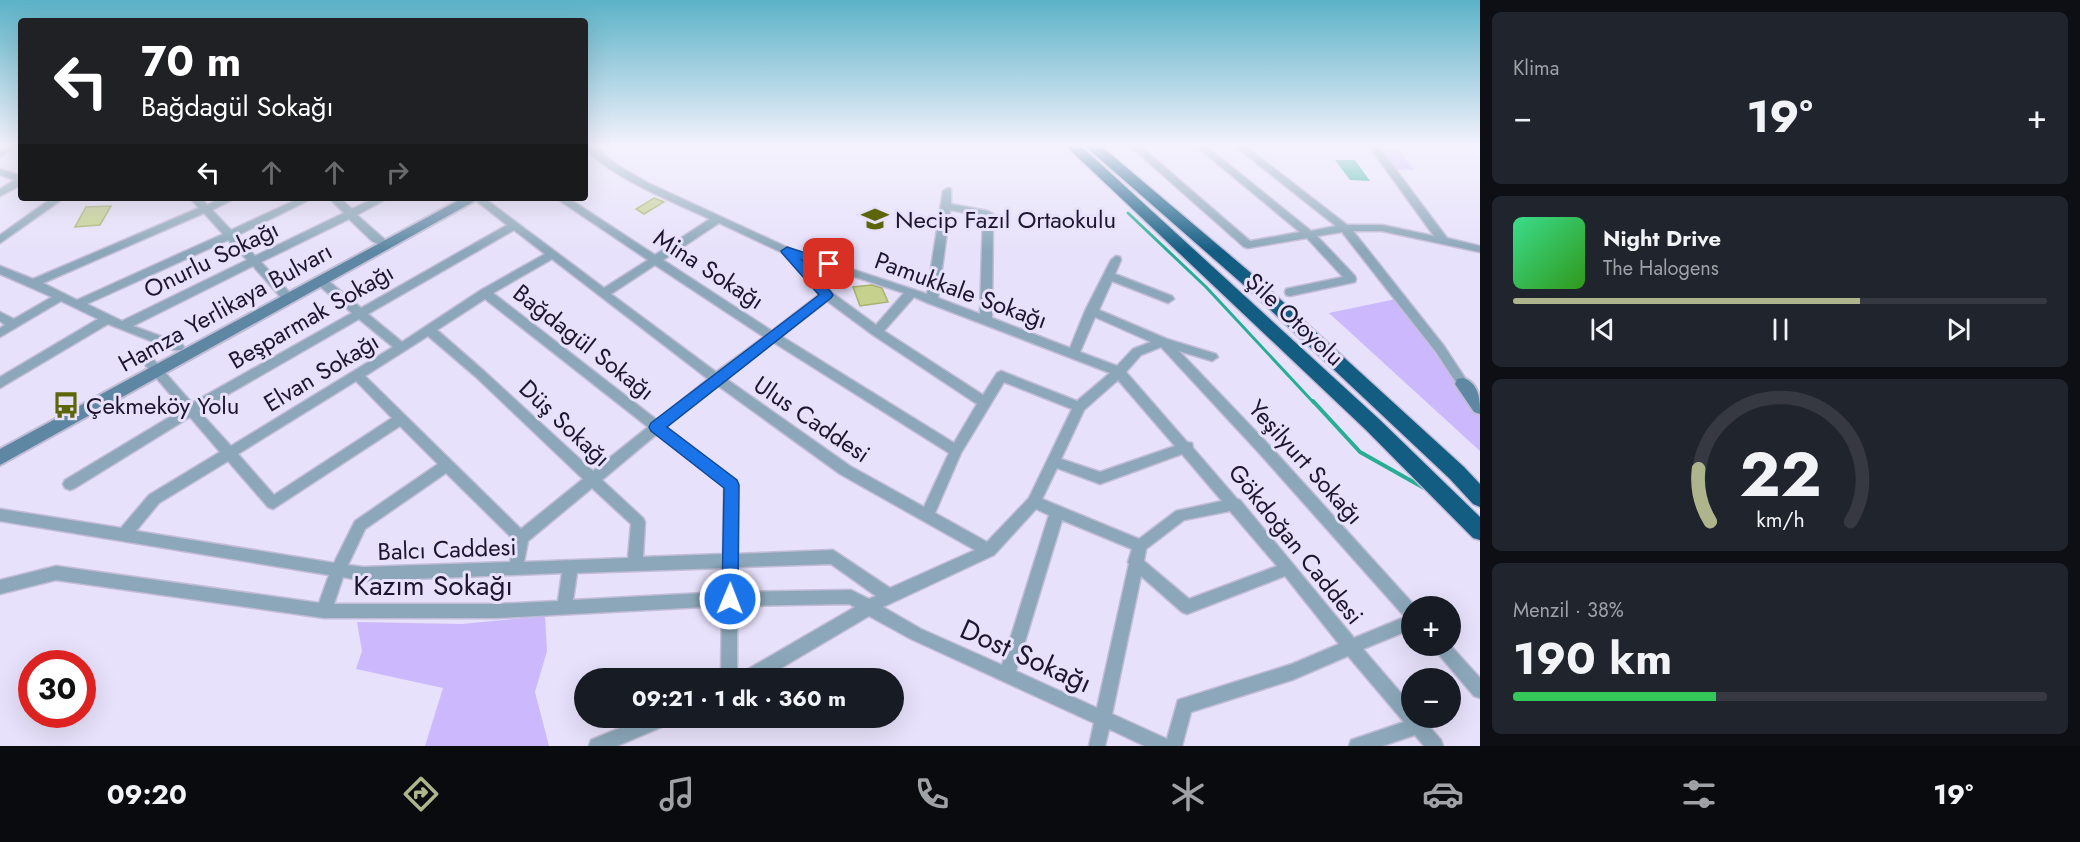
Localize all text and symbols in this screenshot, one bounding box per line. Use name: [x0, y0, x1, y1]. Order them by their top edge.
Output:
text: 70 m: [141, 31, 241, 92]
icon: left: [42, 42, 120, 120]
text: Klima: [1513, 54, 1559, 83]
text: 19°: [1746, 84, 1813, 149]
text: Bağdagül Sokağı: [141, 87, 334, 126]
text: −: [1513, 93, 1532, 140]
text: +: [2027, 93, 2047, 140]
icon: left: [192, 156, 225, 189]
icon: ahead: [255, 156, 288, 189]
icon: ahead: [318, 156, 351, 189]
icon: right: [381, 156, 414, 189]
place label: Necip Fazıl Ortaokulu: [895, 202, 1116, 237]
school or university icon: Necip Fazıl Ortaokulu: [860, 204, 890, 234]
street label: Onurlu Sokağı: [138, 211, 284, 307]
street label: Mina Sokağı: [647, 220, 771, 318]
text: Night Drive: [1603, 222, 1721, 254]
street label: Hamza Yerlikaya Bulvarı: [112, 234, 338, 380]
pin: [803, 238, 854, 289]
street label: Pamukkale Sokağı: [870, 243, 1052, 337]
icon: arrive: [812, 247, 845, 280]
text: The Halogens: [1603, 254, 1719, 283]
street label: Beşparmak Sokağı: [222, 255, 400, 377]
street label: Şile Otoyolu: [1238, 264, 1352, 374]
street label: Bağdagül Sokağı: [506, 276, 662, 408]
icon: previous: [1586, 313, 1619, 346]
icon: pause: [1764, 313, 1797, 346]
icon: next: [1942, 313, 1975, 346]
street label: Elvan Sokağı: [257, 324, 385, 420]
street label: Ulus Caddesi: [747, 367, 877, 471]
street label: Düş Sokağı: [511, 371, 619, 475]
place label: Çekmeköy Yolu: [86, 388, 239, 423]
bus stop icon: Çekmeköy Yolu: [51, 390, 81, 420]
street label: Yeşilyurt Sokağı: [1240, 392, 1372, 532]
text: 22: [1739, 429, 1821, 519]
street label: Gökdoğan Caddesi: [1220, 456, 1372, 632]
text: km/h: [1756, 504, 1804, 535]
street label: Balcı Caddesi: [377, 529, 517, 569]
street label: Kazım Sokağı: [353, 565, 513, 606]
position arrow: [698, 567, 762, 631]
map controls: [1401, 596, 1461, 728]
button: +: [1401, 596, 1461, 656]
text: Menzil · 38%: [1513, 596, 1624, 625]
street label: Dost Sokağı: [954, 609, 1098, 703]
text: 190 km: [1513, 626, 1672, 691]
speed limit sign: 30: [18, 650, 96, 728]
button: −: [1401, 668, 1461, 728]
text: 09:21 · 1 dk · 360 m: [632, 682, 846, 714]
icon: directions: [400, 773, 442, 815]
icon: music: [656, 773, 698, 815]
icon: phone: [911, 773, 953, 815]
icon: climate: [1167, 773, 1209, 815]
icon: car: [1422, 773, 1464, 815]
icon: filters: [1678, 773, 1720, 815]
text: 09:20: [107, 775, 187, 814]
text: 19°: [1933, 775, 1973, 814]

